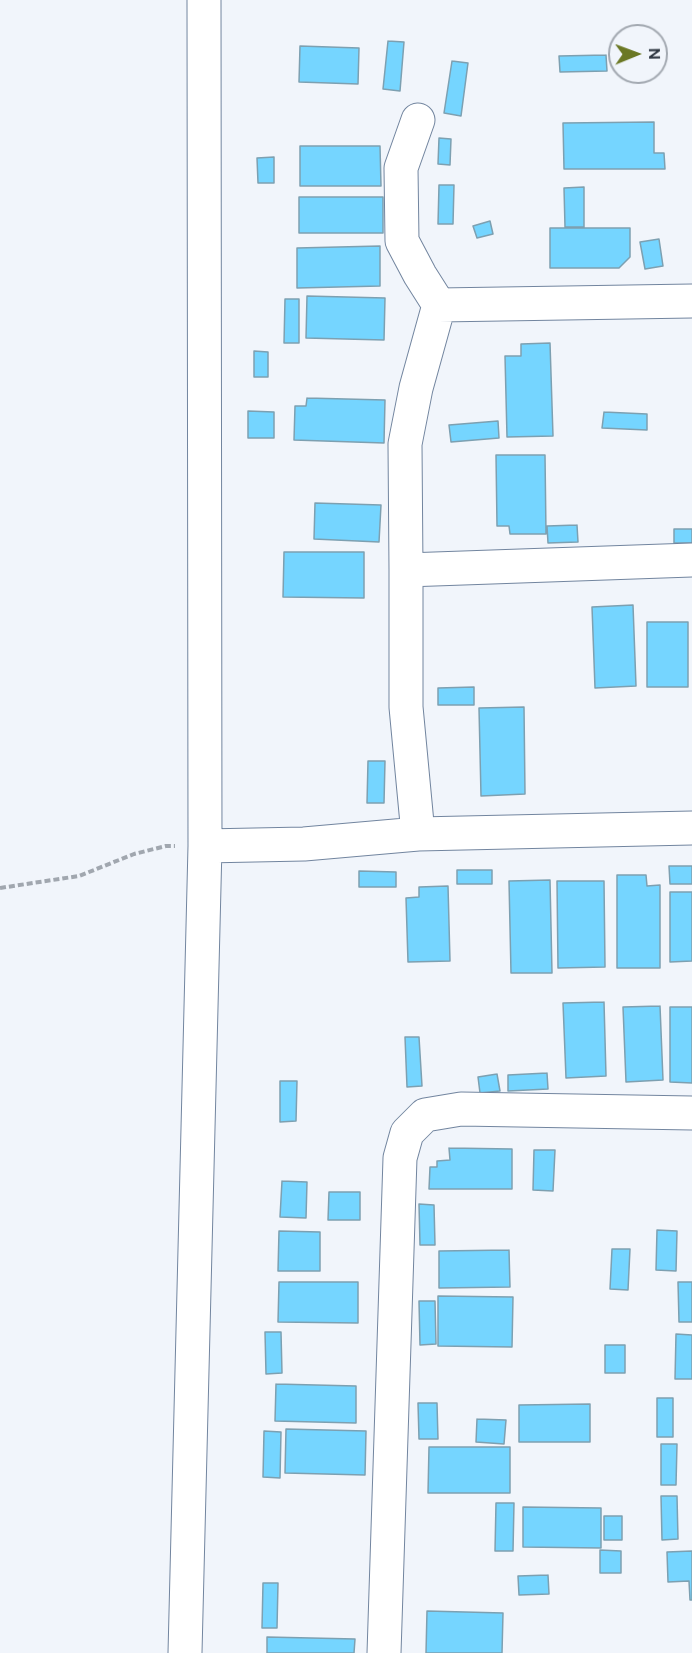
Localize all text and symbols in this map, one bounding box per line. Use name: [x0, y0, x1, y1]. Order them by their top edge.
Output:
north arrow: [608, 24, 668, 84]
text: N: [644, 48, 665, 60]

